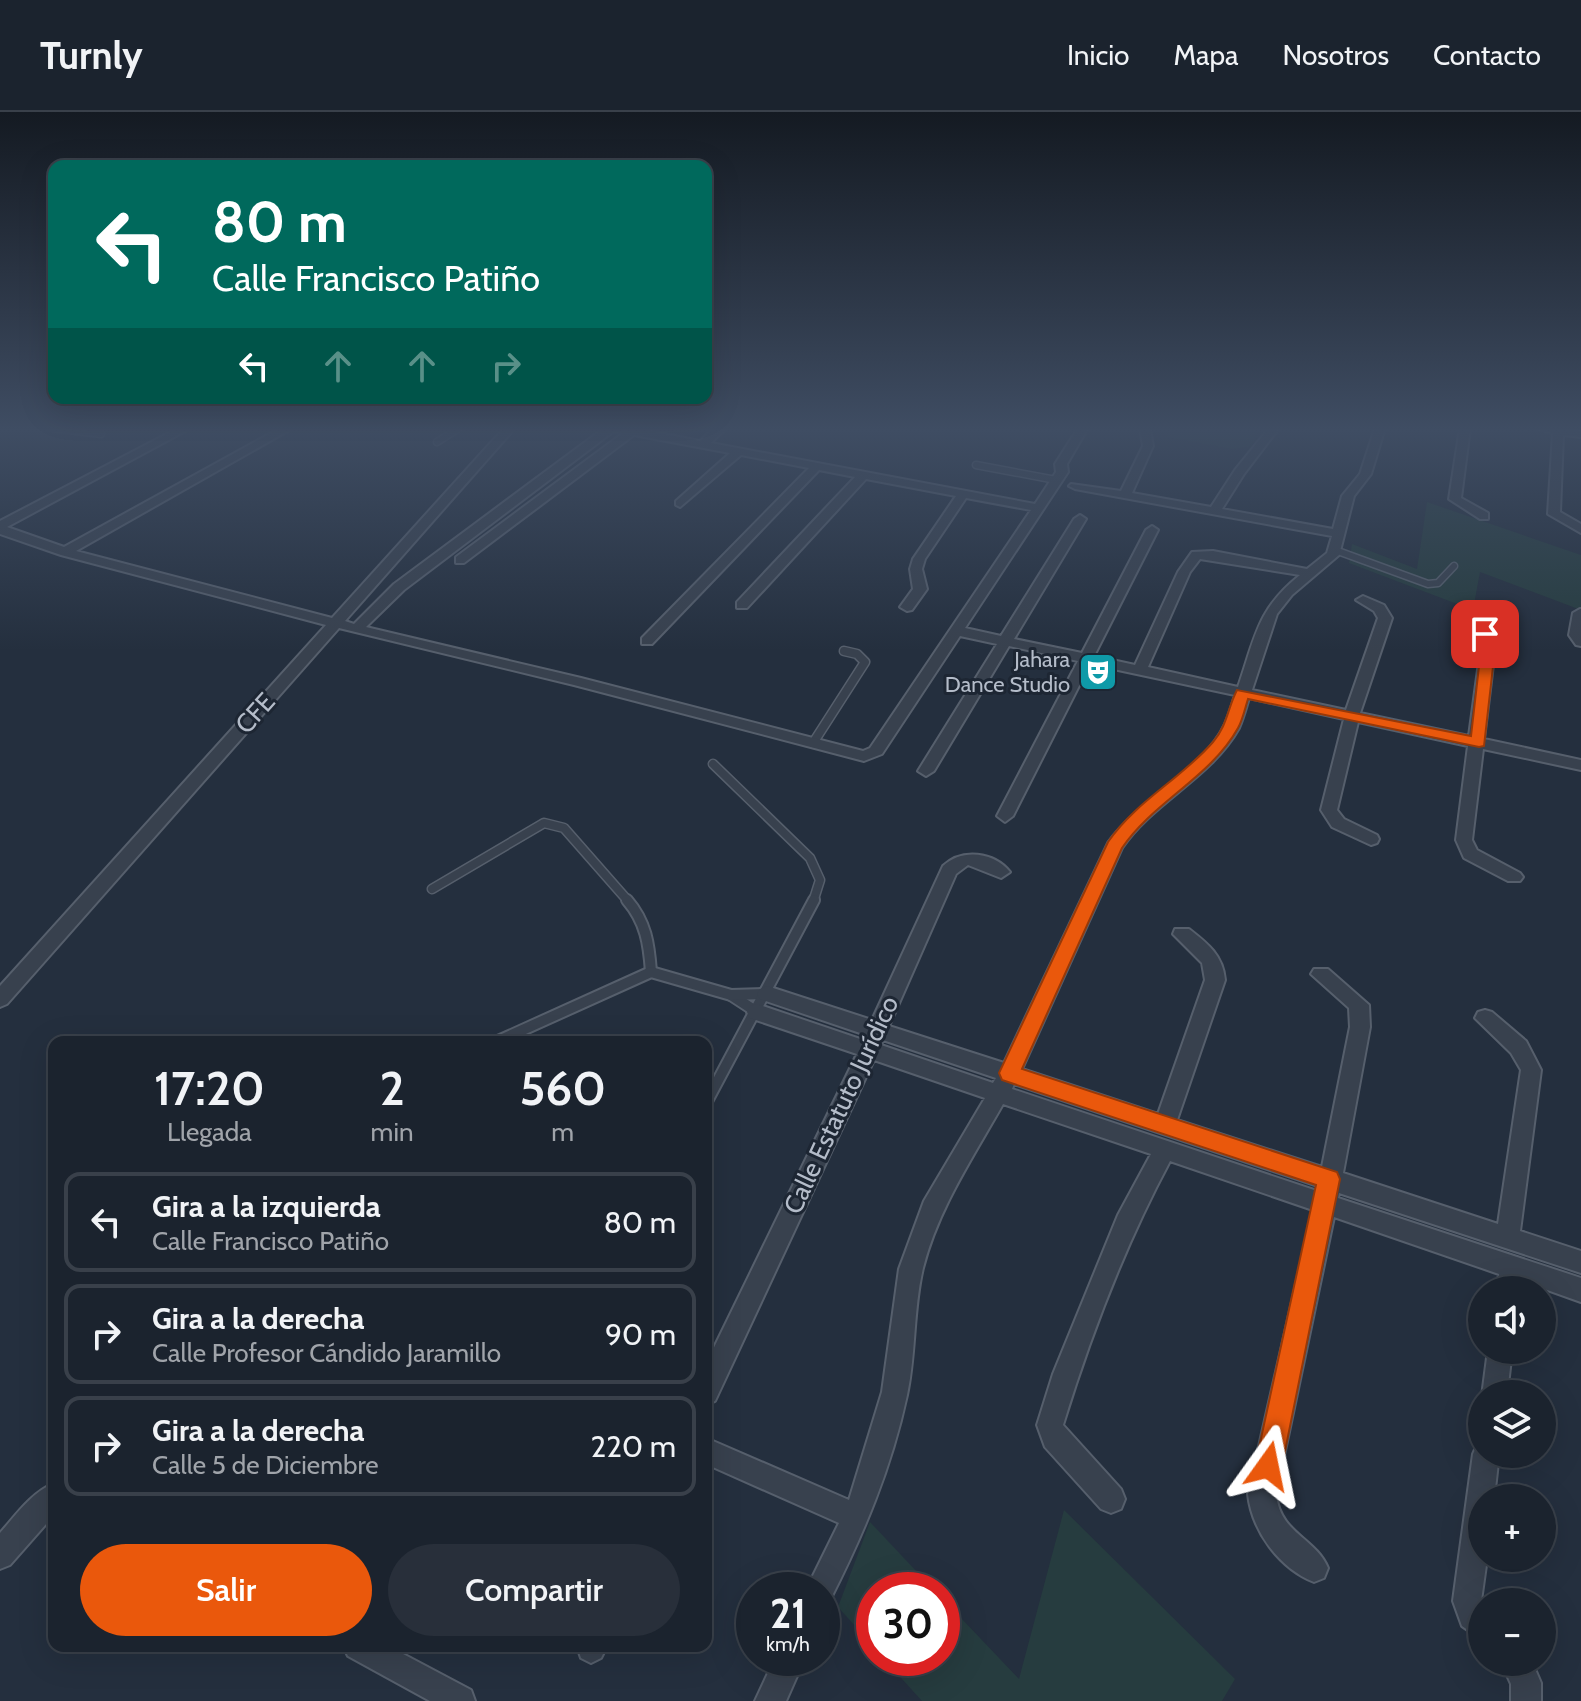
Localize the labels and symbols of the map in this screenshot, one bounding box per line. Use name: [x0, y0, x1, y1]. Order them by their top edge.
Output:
pin: [1451, 600, 1519, 668]
place label: Jahara Dance Studio: [945, 646, 1070, 698]
theatre icon: Jahara Dance Studio: [1077, 651, 1119, 693]
street label: CFE: [228, 686, 282, 740]
street label: Calle Estatuto Jurídico: [777, 991, 905, 1219]
position arrow: [1226, 1424, 1310, 1508]
speed limit sign: 30: [856, 1572, 960, 1676]

